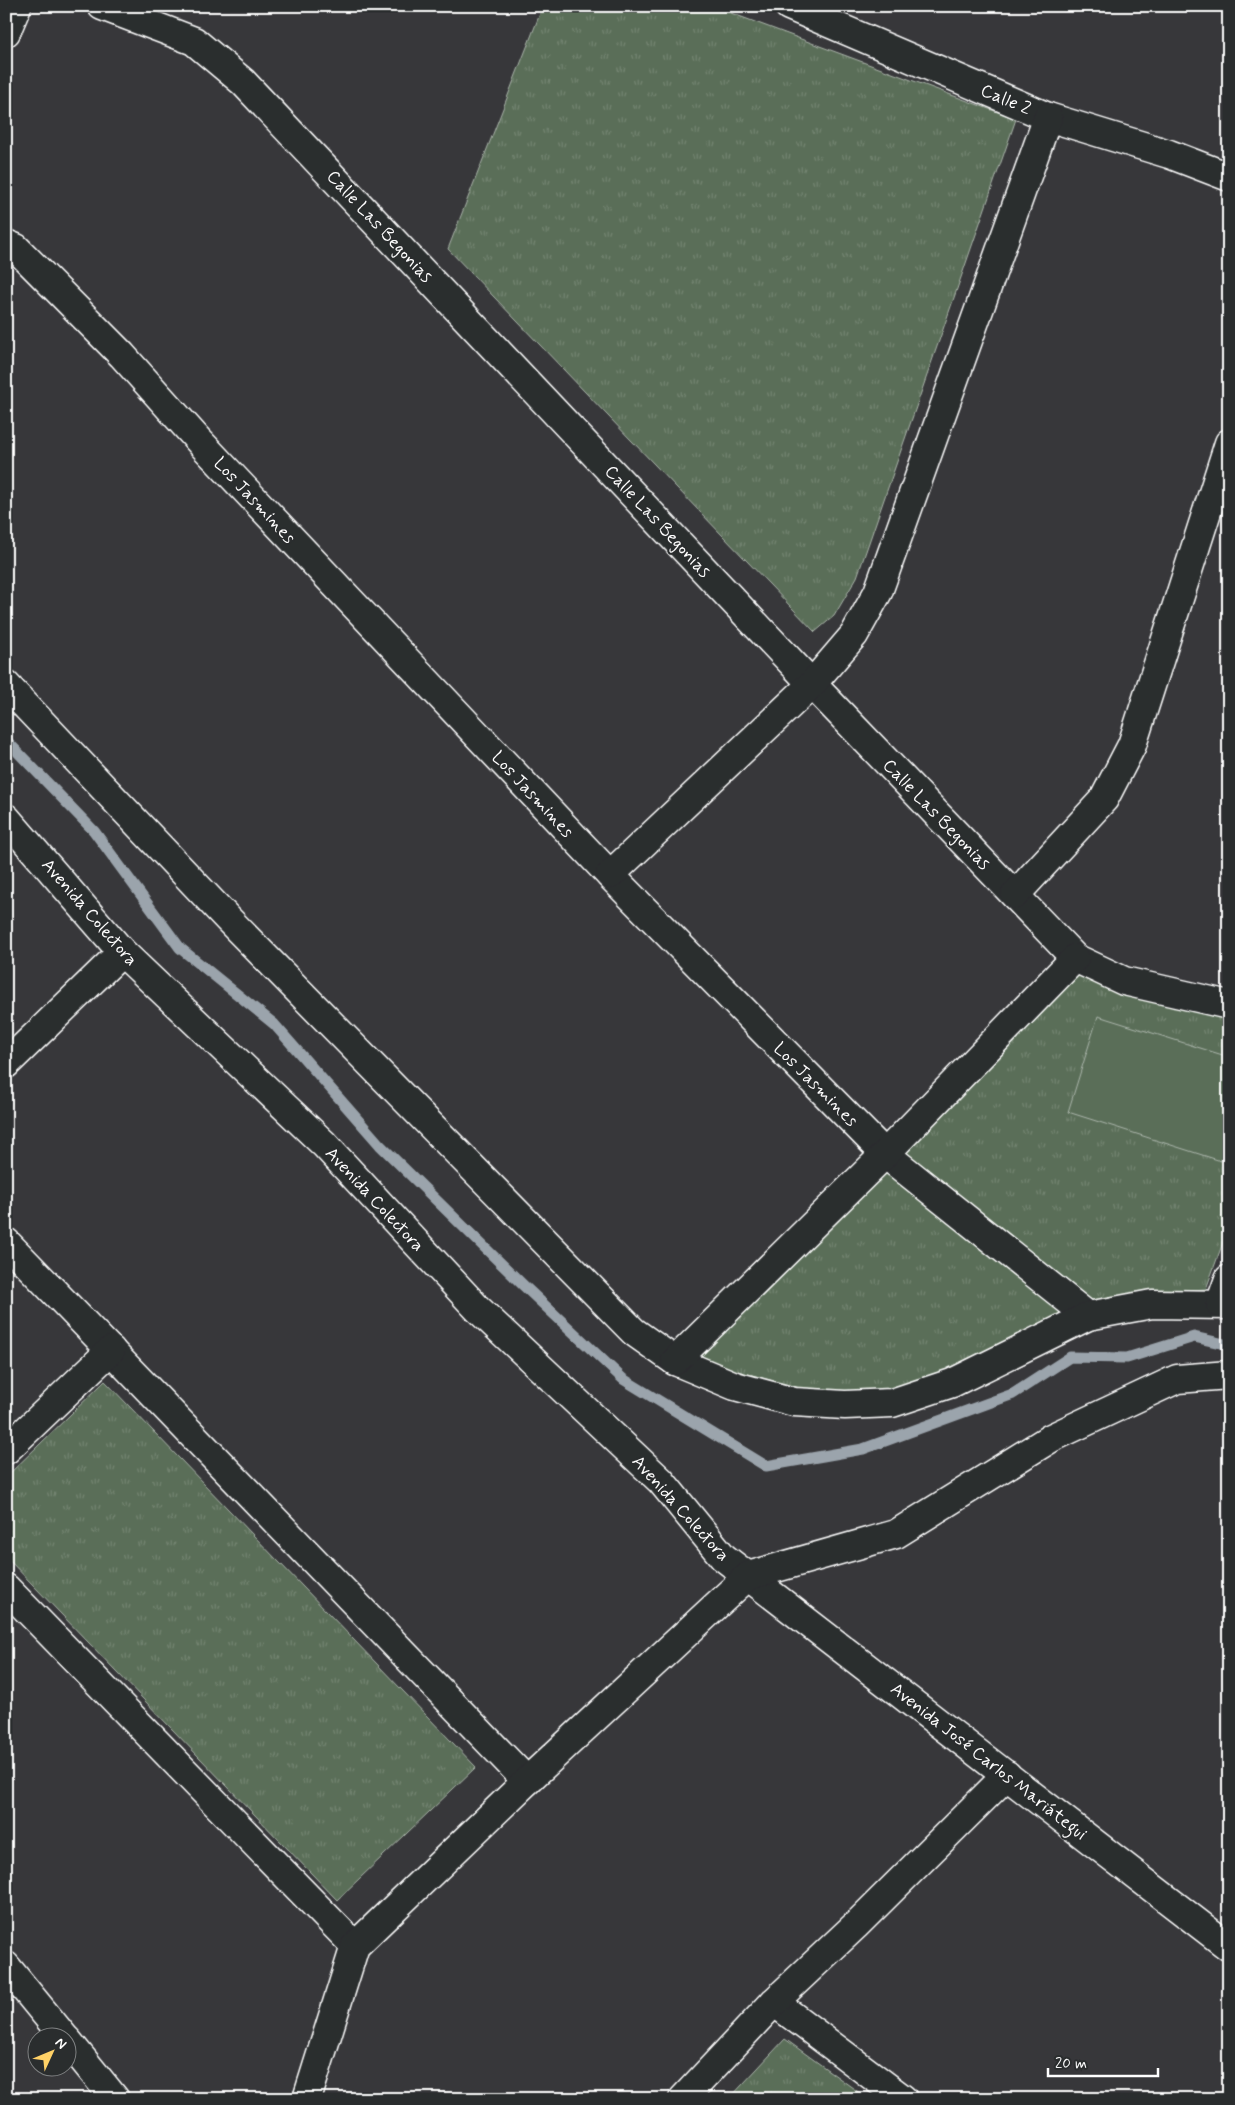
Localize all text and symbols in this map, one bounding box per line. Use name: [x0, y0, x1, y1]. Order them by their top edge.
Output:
street label: Calle 2: [977, 79, 1035, 121]
street label: Calle Las Begonias: [321, 165, 438, 288]
street label: Los Jasmines: [208, 452, 301, 549]
street label: Calle Las Begonias: [599, 460, 716, 583]
street label: Los Jasmines: [486, 746, 579, 843]
street label: Calle Las Begonias: [877, 754, 995, 875]
street label: Avenida Colectora: [36, 854, 143, 972]
street label: Los Jasmines: [768, 1037, 863, 1132]
street label: Avenida Colectora: [319, 1142, 429, 1257]
street label: Avenida Colectora: [626, 1450, 734, 1567]
street label: Avenida José Carlos Mariátegui: [884, 1677, 1092, 1848]
north arrow: [28, 2028, 78, 2078]
text: N: [51, 2034, 70, 2053]
scale bar: [1048, 2045, 1158, 2077]
text: 20 m: [1055, 2054, 1087, 2074]

